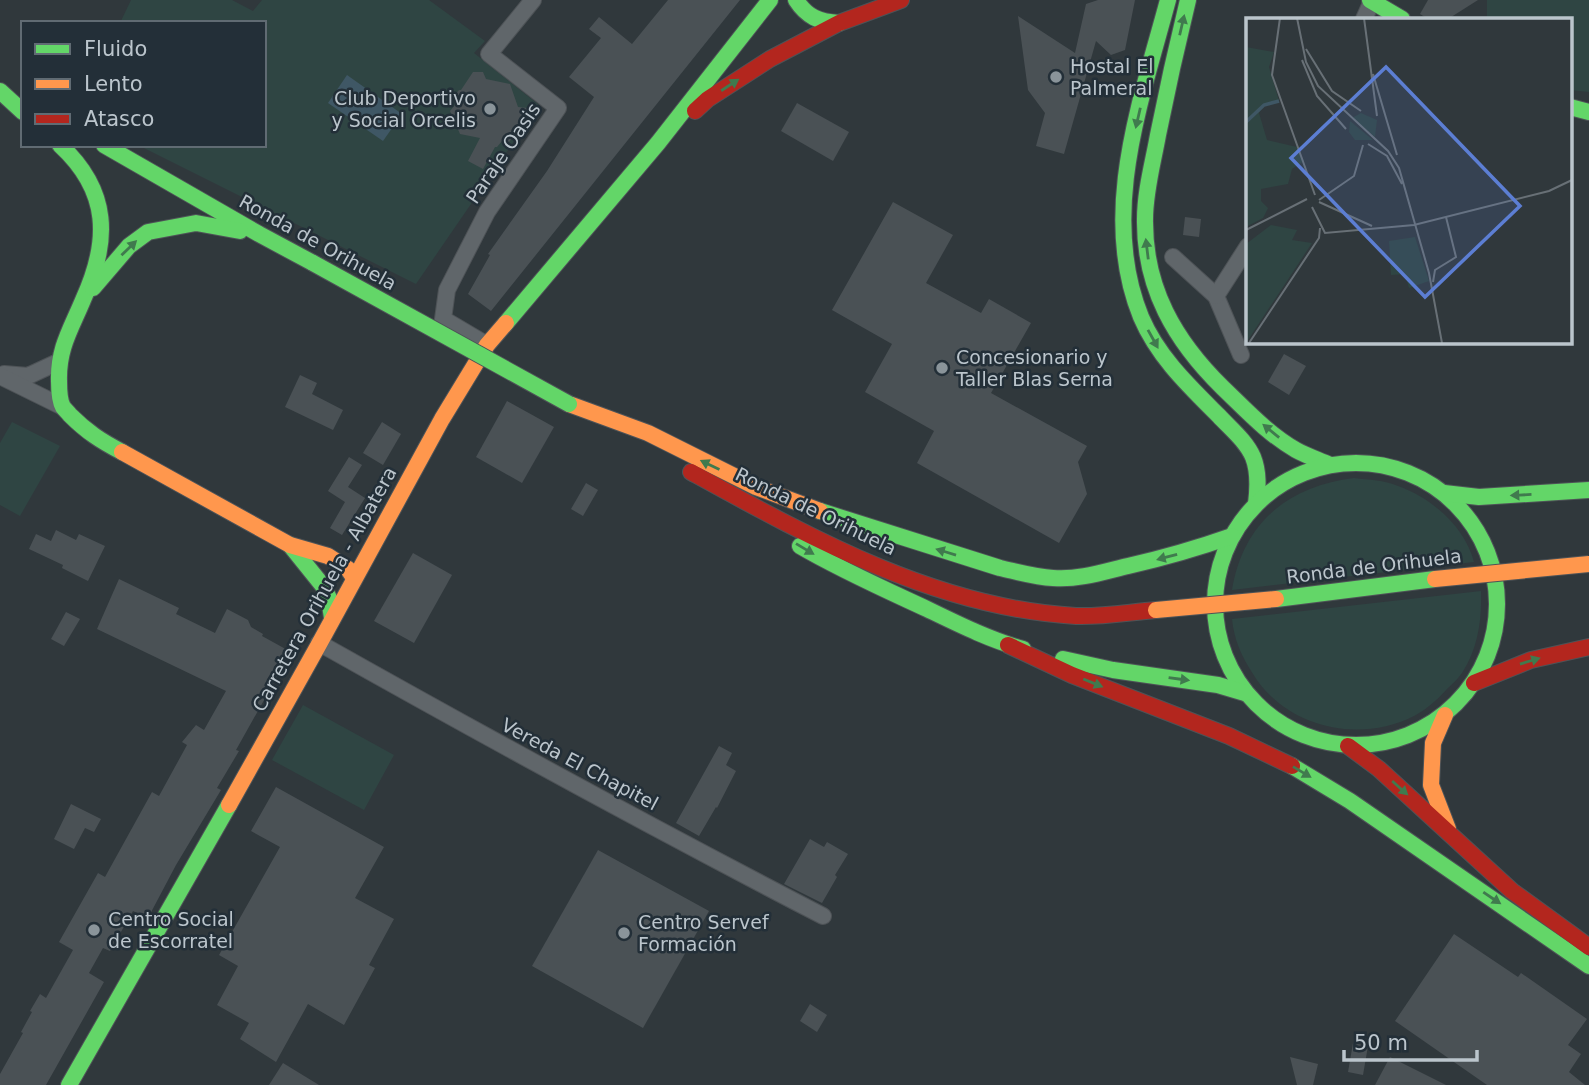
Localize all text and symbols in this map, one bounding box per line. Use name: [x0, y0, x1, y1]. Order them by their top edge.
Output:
one-way arrow: [1177, 14, 1188, 36]
inset map: [1246, 18, 1572, 343]
legend: [21, 21, 266, 147]
text: Fluido: [84, 37, 147, 61]
place label: Hostal El Palmeral: [1070, 55, 1154, 99]
marker: Hostal El Palmeral: [1048, 69, 1064, 85]
text: Lento: [84, 72, 143, 96]
one-way arrow: [721, 78, 740, 91]
place label: Club Deportivo y Social Orcelis: [331, 87, 476, 131]
street label: Paraje Oasis: [461, 99, 545, 207]
marker: Club Deportivo y Social Orcelis: [482, 101, 498, 117]
text: Atasco: [84, 107, 154, 131]
one-way arrow: [1132, 107, 1143, 129]
street label: Ronda de Orihuela: [236, 190, 400, 294]
one-way arrow: [1142, 238, 1153, 260]
one-way arrow: [121, 239, 138, 256]
one-way arrow: [1147, 329, 1159, 349]
place label: Concesionario y Taller Blas Serna: [955, 346, 1113, 390]
marker: Concesionario y Taller Blas Serna: [934, 360, 950, 376]
one-way arrow: [1263, 424, 1281, 439]
one-way arrow: [700, 459, 720, 470]
street label: Ronda de Orihuela: [732, 462, 900, 560]
street label: Carretera Orihuela - Albatera: [247, 463, 401, 715]
one-way arrow: [1510, 489, 1532, 500]
one-way arrow: [796, 543, 815, 555]
street label: Ronda de Orihuela: [1285, 544, 1463, 588]
one-way arrow: [935, 546, 956, 556]
one-way arrow: [1156, 552, 1178, 563]
one-way arrow: [1520, 655, 1541, 666]
one-way arrow: [1168, 674, 1190, 685]
one-way arrow: [1083, 677, 1104, 688]
street label: Vereda El Chapitel: [498, 713, 662, 815]
one-way arrow: [1293, 766, 1312, 778]
one-way arrow: [1391, 780, 1409, 796]
one-way arrow: [1482, 891, 1501, 904]
place label: Centro Social de Escorratel: [108, 908, 234, 952]
place label: Centro Servef Formación: [638, 911, 770, 955]
marker: Centro Social de Escorratel: [86, 922, 102, 938]
marker: Centro Servef Formación: [616, 925, 632, 941]
scale bar: [1344, 1018, 1477, 1062]
text: 50 m: [1354, 1031, 1408, 1055]

